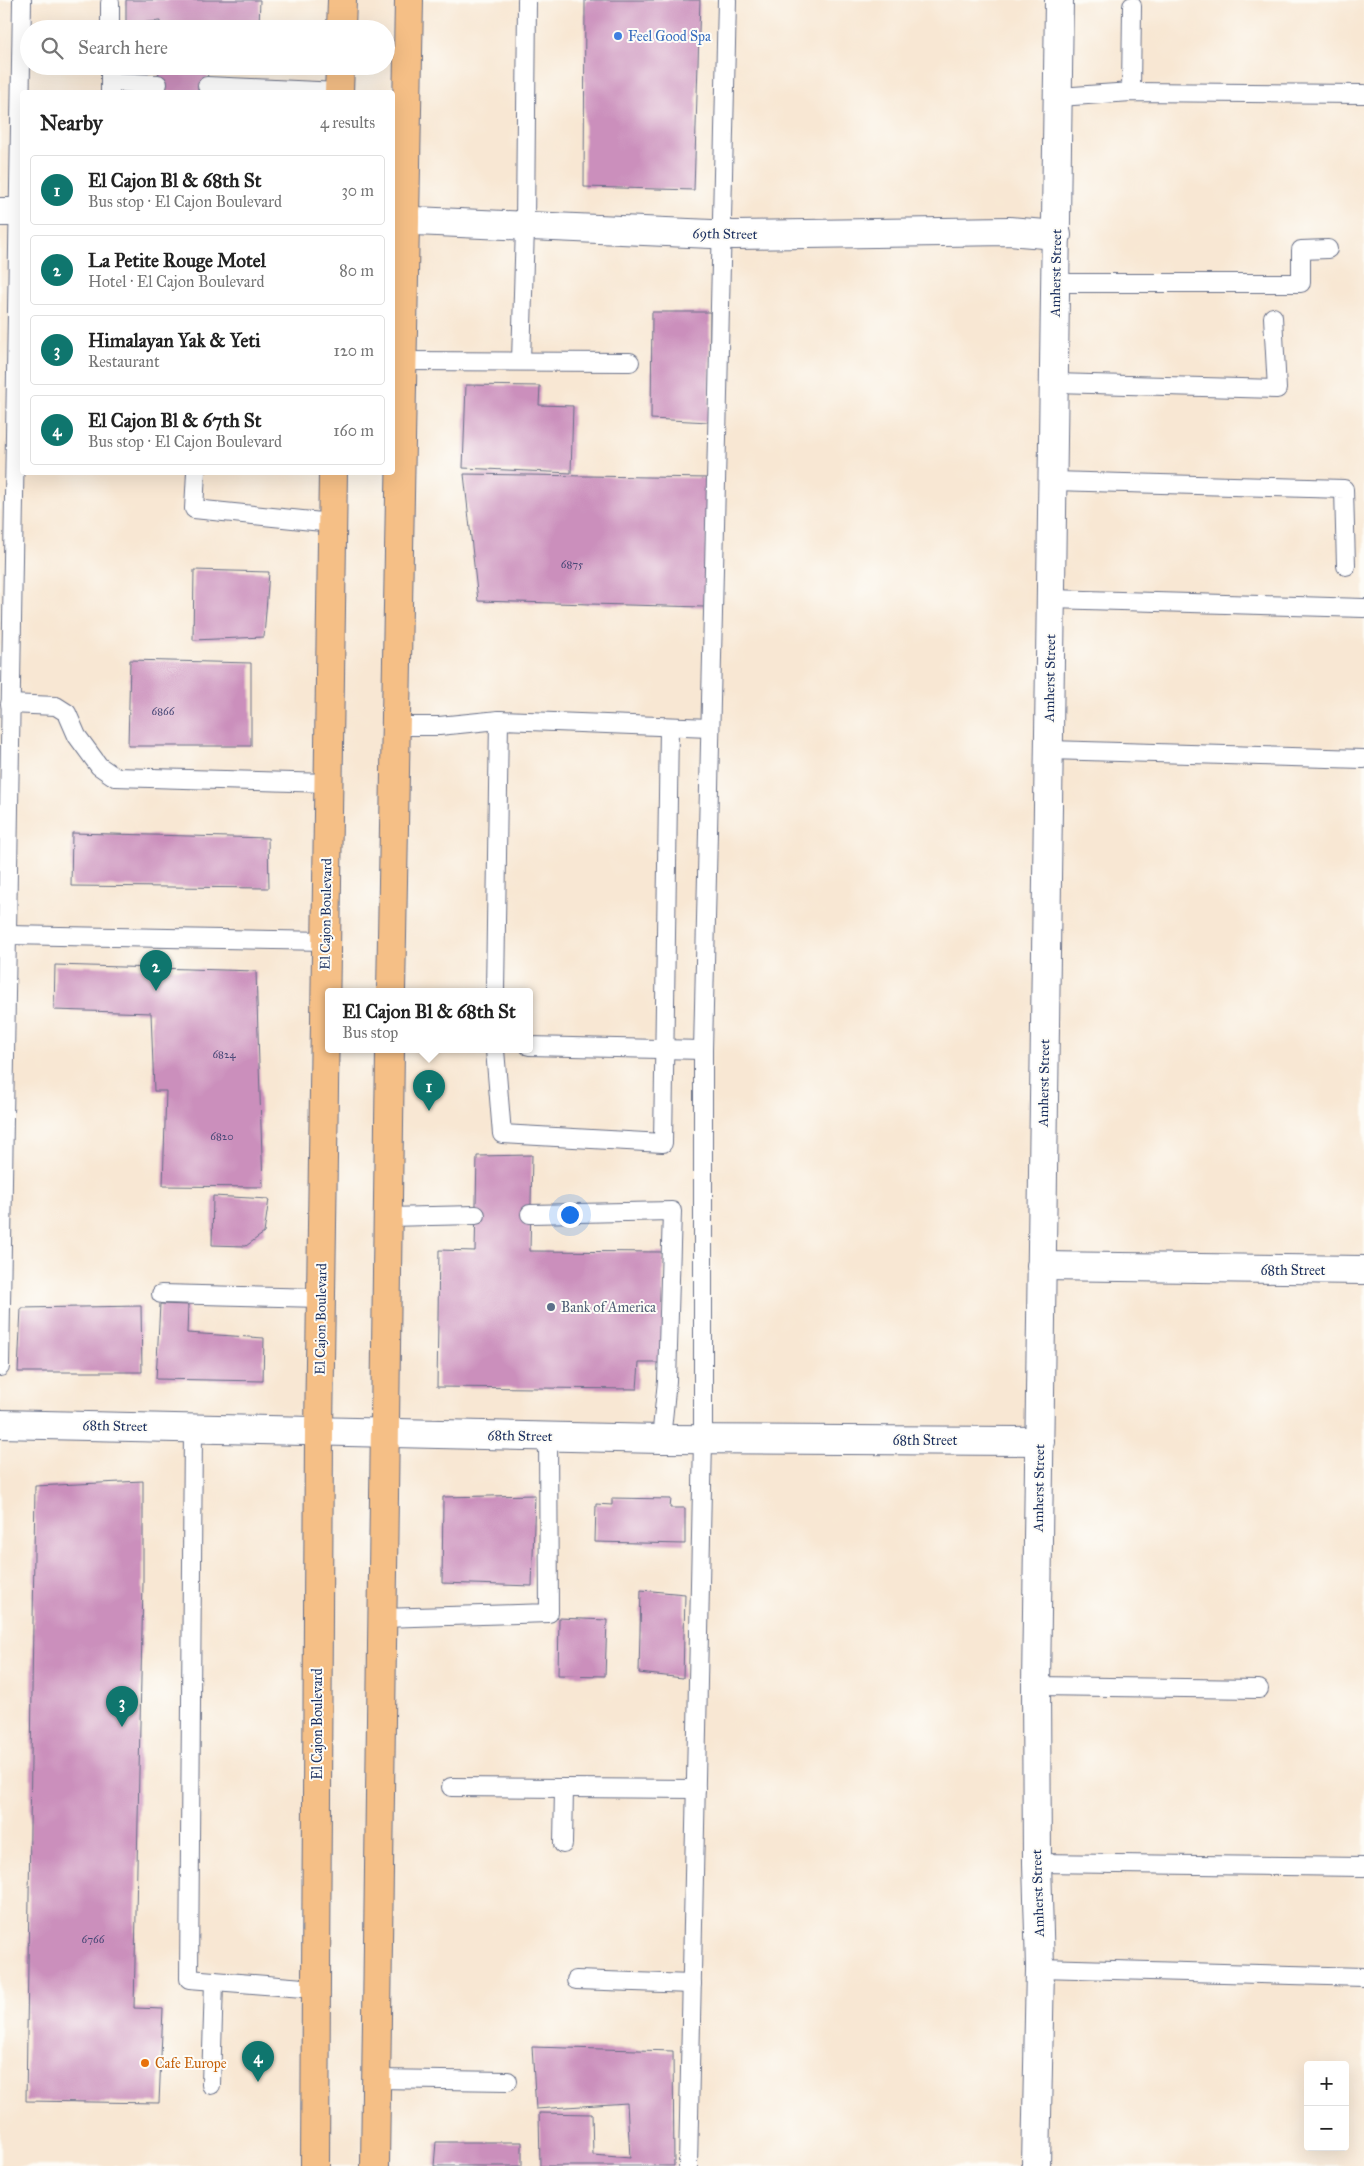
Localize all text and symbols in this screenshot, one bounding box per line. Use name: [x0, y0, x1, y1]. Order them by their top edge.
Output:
search box: [20, 20, 395, 75]
place label: Feel Good Spa: [628, 28, 711, 45]
marker: Feel Good Spa: [612, 30, 624, 42]
icon: search: [38, 34, 66, 62]
text: Search here: [78, 36, 168, 59]
text: Nearby: [40, 110, 103, 136]
text: 4 results: [320, 113, 375, 132]
text: El Cajon Bl & 68th St: [88, 169, 261, 192]
text: 1: [54, 181, 60, 200]
text: 30 m: [341, 181, 374, 200]
text: Bus stop · El Cajon Boulevard: [88, 192, 282, 211]
street label: 69th Street: [692, 225, 758, 243]
street label: Amherst Street: [1047, 229, 1065, 318]
text: La Petite Rouge Motel: [88, 249, 266, 272]
text: 2: [53, 261, 61, 280]
text: 80 m: [339, 261, 374, 280]
text: Hotel · El Cajon Boulevard: [88, 272, 264, 291]
text: Himalayan Yak & Yeti: [88, 329, 260, 352]
text: 3: [54, 341, 60, 360]
text: 120 m: [334, 341, 374, 360]
text: Restaurant: [88, 352, 160, 371]
text: El Cajon Bl & 67th St: [88, 409, 261, 432]
text: 4: [53, 421, 61, 440]
text: 160 m: [333, 421, 374, 440]
text: Bus stop · El Cajon Boulevard: [88, 432, 282, 451]
house number: 6875: [561, 558, 583, 571]
street label: Amherst Street: [1041, 634, 1059, 723]
house number: 6866: [152, 705, 175, 718]
street label: El Cajon Boulevard: [317, 858, 335, 970]
pin: 2: [140, 950, 172, 991]
popup: [325, 988, 533, 1053]
text: El Cajon Bl & 68th St: [342, 1000, 516, 1023]
text: Bus stop: [342, 1023, 398, 1042]
street label: Amherst Street: [1035, 1039, 1053, 1128]
house number: 6824: [212, 1048, 236, 1061]
pin: 1: [413, 1070, 445, 1111]
house number: 6820: [210, 1130, 234, 1143]
your location: [557, 1202, 583, 1228]
street label: 68th Street: [1260, 1262, 1326, 1279]
street label: El Cajon Boulevard: [312, 1263, 330, 1375]
place label: Bank of America: [561, 1299, 656, 1316]
marker: Bank of America: [545, 1301, 557, 1313]
street label: 68th Street: [82, 1417, 148, 1435]
street label: 68th Street: [487, 1427, 553, 1445]
street label: 68th Street: [892, 1432, 958, 1449]
street label: Amherst Street: [1030, 1444, 1048, 1533]
street label: El Cajon Boulevard: [309, 1668, 326, 1780]
pin: 3: [106, 1686, 138, 1727]
street label: Amherst Street: [1028, 1849, 1048, 1938]
house number: 6766: [82, 1933, 105, 1946]
pin: 4: [242, 2041, 274, 2082]
place label: Cafe Europe: [155, 2055, 227, 2072]
marker: Cafe Europe: [139, 2057, 151, 2069]
map controls: [1304, 2061, 1349, 2151]
button: +: [1304, 2061, 1349, 2106]
button: −: [1304, 2106, 1349, 2151]

